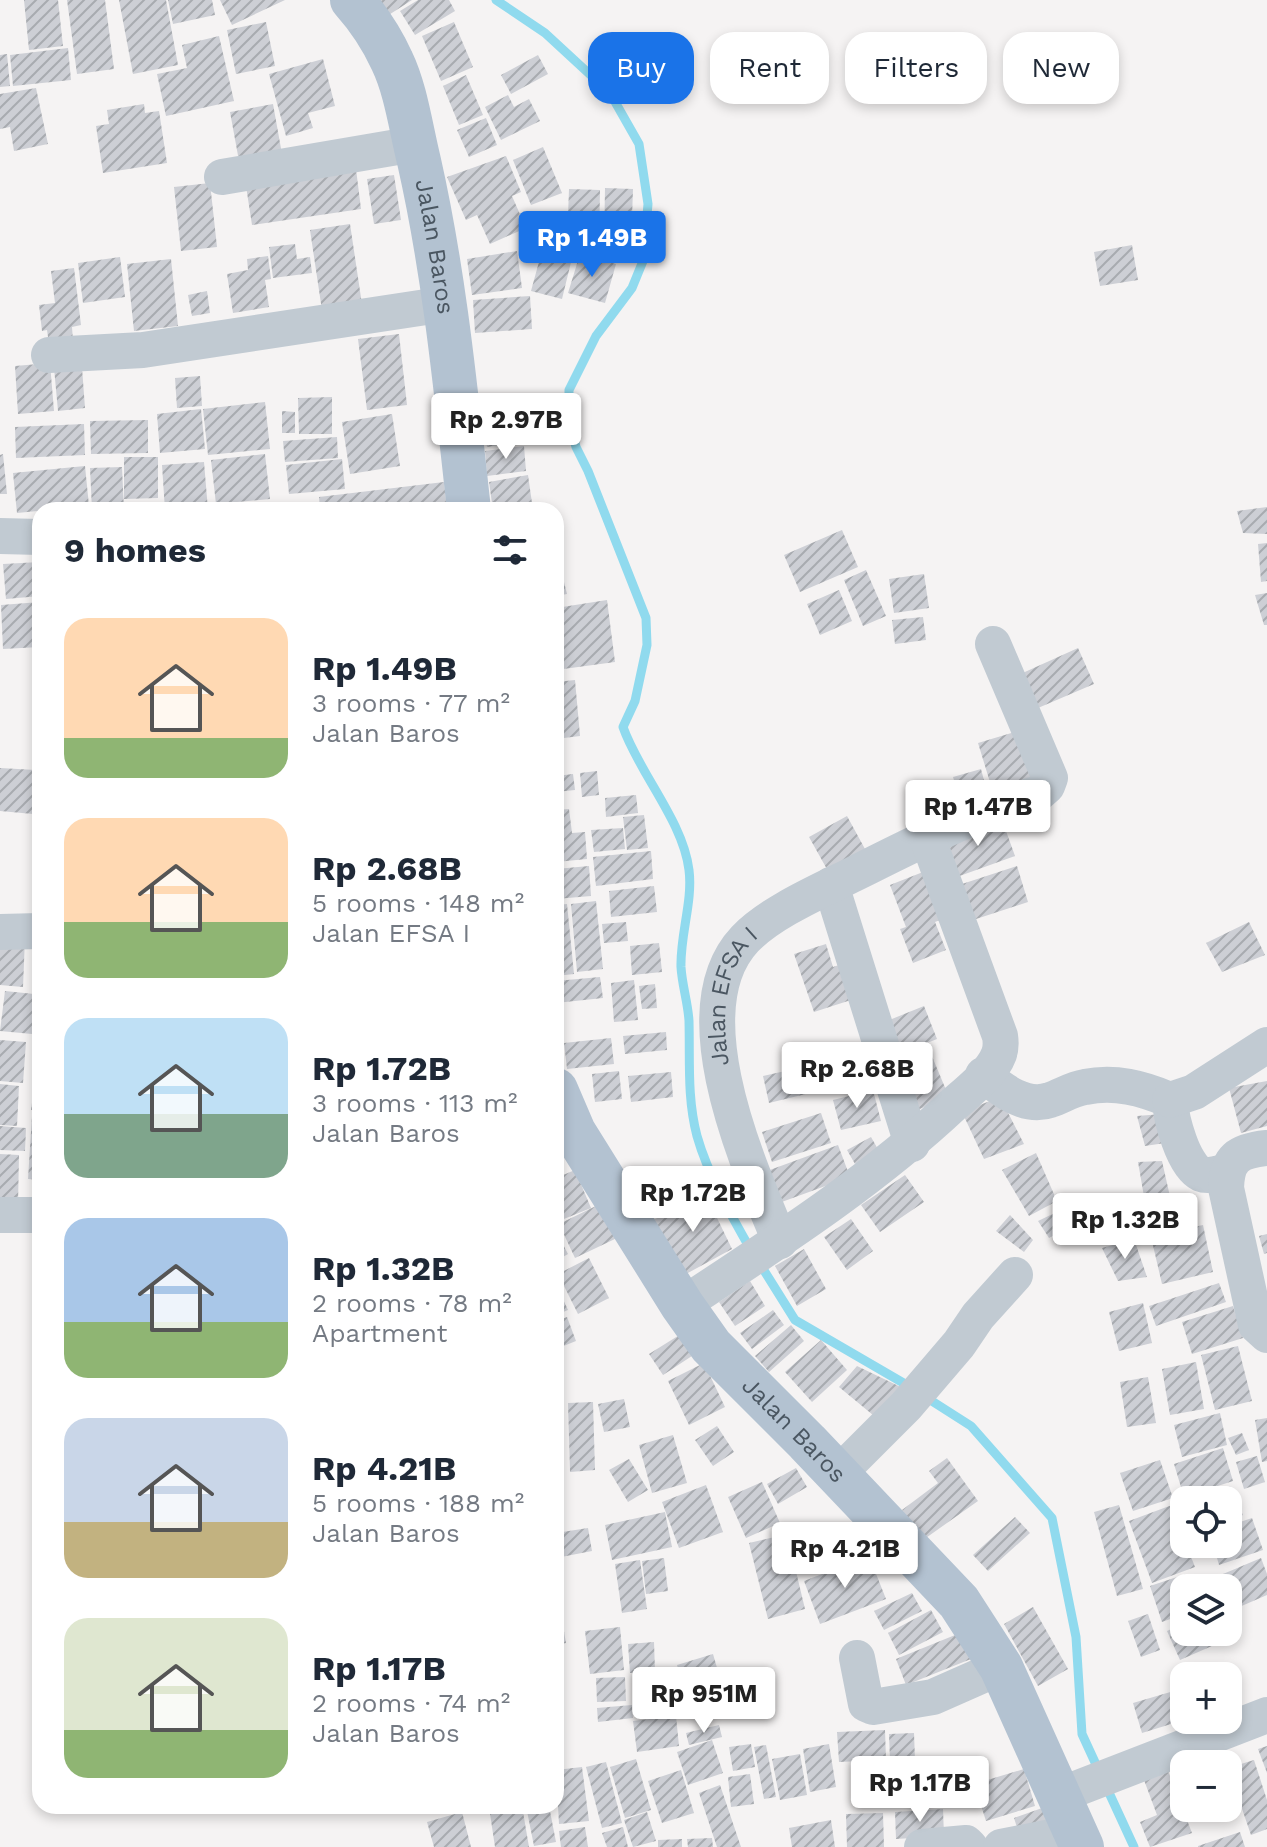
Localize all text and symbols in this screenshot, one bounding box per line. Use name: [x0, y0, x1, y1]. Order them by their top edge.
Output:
chip: Buy: [588, 32, 694, 104]
chip: Rent: [710, 32, 829, 104]
chip: Filters: [845, 32, 987, 104]
chip: New: [1003, 32, 1119, 104]
street label: Jalan Baros: [409, 176, 460, 316]
pin: Rp 1.49B: [509, 211, 675, 279]
text: Rp 1.49B: [537, 222, 647, 252]
pin: Rp 2.97B: [423, 393, 589, 461]
text: Rp 2.97B: [449, 404, 563, 434]
icon: filters: [488, 528, 532, 572]
text: 9 homes: [64, 530, 206, 570]
text: Rp 1.49B: [312, 648, 457, 688]
icon: home: [128, 650, 224, 746]
text: 3 rooms · 77 m²: [312, 688, 510, 718]
text: Jalan Baros: [312, 718, 460, 748]
pin: Rp 1.47B: [895, 780, 1061, 848]
text: Rp 1.47B: [923, 791, 1033, 821]
text: Rp 2.68B: [312, 848, 462, 888]
icon: home: [128, 850, 224, 946]
text: 5 rooms · 148 m²: [312, 888, 524, 918]
text: Jalan EFSA I: [312, 918, 470, 948]
street label: Jalan EFSA I: [703, 920, 763, 1068]
pin: Rp 2.68B: [774, 1042, 940, 1110]
text: Rp 1.72B: [312, 1048, 451, 1088]
icon: home: [128, 1050, 224, 1146]
text: Rp 2.68B: [800, 1053, 914, 1083]
text: 3 rooms · 113 m²: [312, 1088, 518, 1118]
text: Jalan Baros: [312, 1118, 460, 1148]
pin: Rp 1.72B: [610, 1166, 776, 1234]
text: Rp 1.72B: [640, 1177, 746, 1207]
pin: Rp 1.32B: [1042, 1193, 1208, 1261]
text: Rp 1.32B: [1071, 1204, 1179, 1234]
text: Rp 1.32B: [312, 1248, 454, 1288]
icon: home: [128, 1250, 224, 1346]
text: 2 rooms · 78 m²: [312, 1288, 512, 1318]
text: Apartment: [312, 1318, 448, 1348]
street label: Jalan Baros: [736, 1371, 852, 1488]
text: Rp 4.21B: [312, 1448, 456, 1488]
icon: home: [128, 1450, 224, 1546]
map controls: [1170, 1486, 1242, 1822]
button: locate: [1170, 1486, 1242, 1558]
text: 5 rooms · 188 m²: [312, 1488, 524, 1518]
text: Jalan Baros: [312, 1518, 460, 1548]
pin: Rp 4.21B: [762, 1522, 928, 1590]
text: Rp 4.21B: [790, 1533, 900, 1563]
button: layers: [1170, 1574, 1242, 1646]
text: Rp 1.17B: [312, 1648, 446, 1688]
icon: home: [128, 1650, 224, 1746]
button: +: [1170, 1662, 1242, 1734]
pin: Rp 951M: [630, 1667, 778, 1735]
text: Rp 951M: [650, 1678, 758, 1708]
text: 2 rooms · 74 m²: [312, 1688, 510, 1718]
text: Jalan Baros: [312, 1718, 460, 1748]
button: −: [1170, 1750, 1242, 1822]
pin: Rp 1.17B: [837, 1756, 1003, 1824]
text: Rp 1.17B: [869, 1767, 971, 1797]

